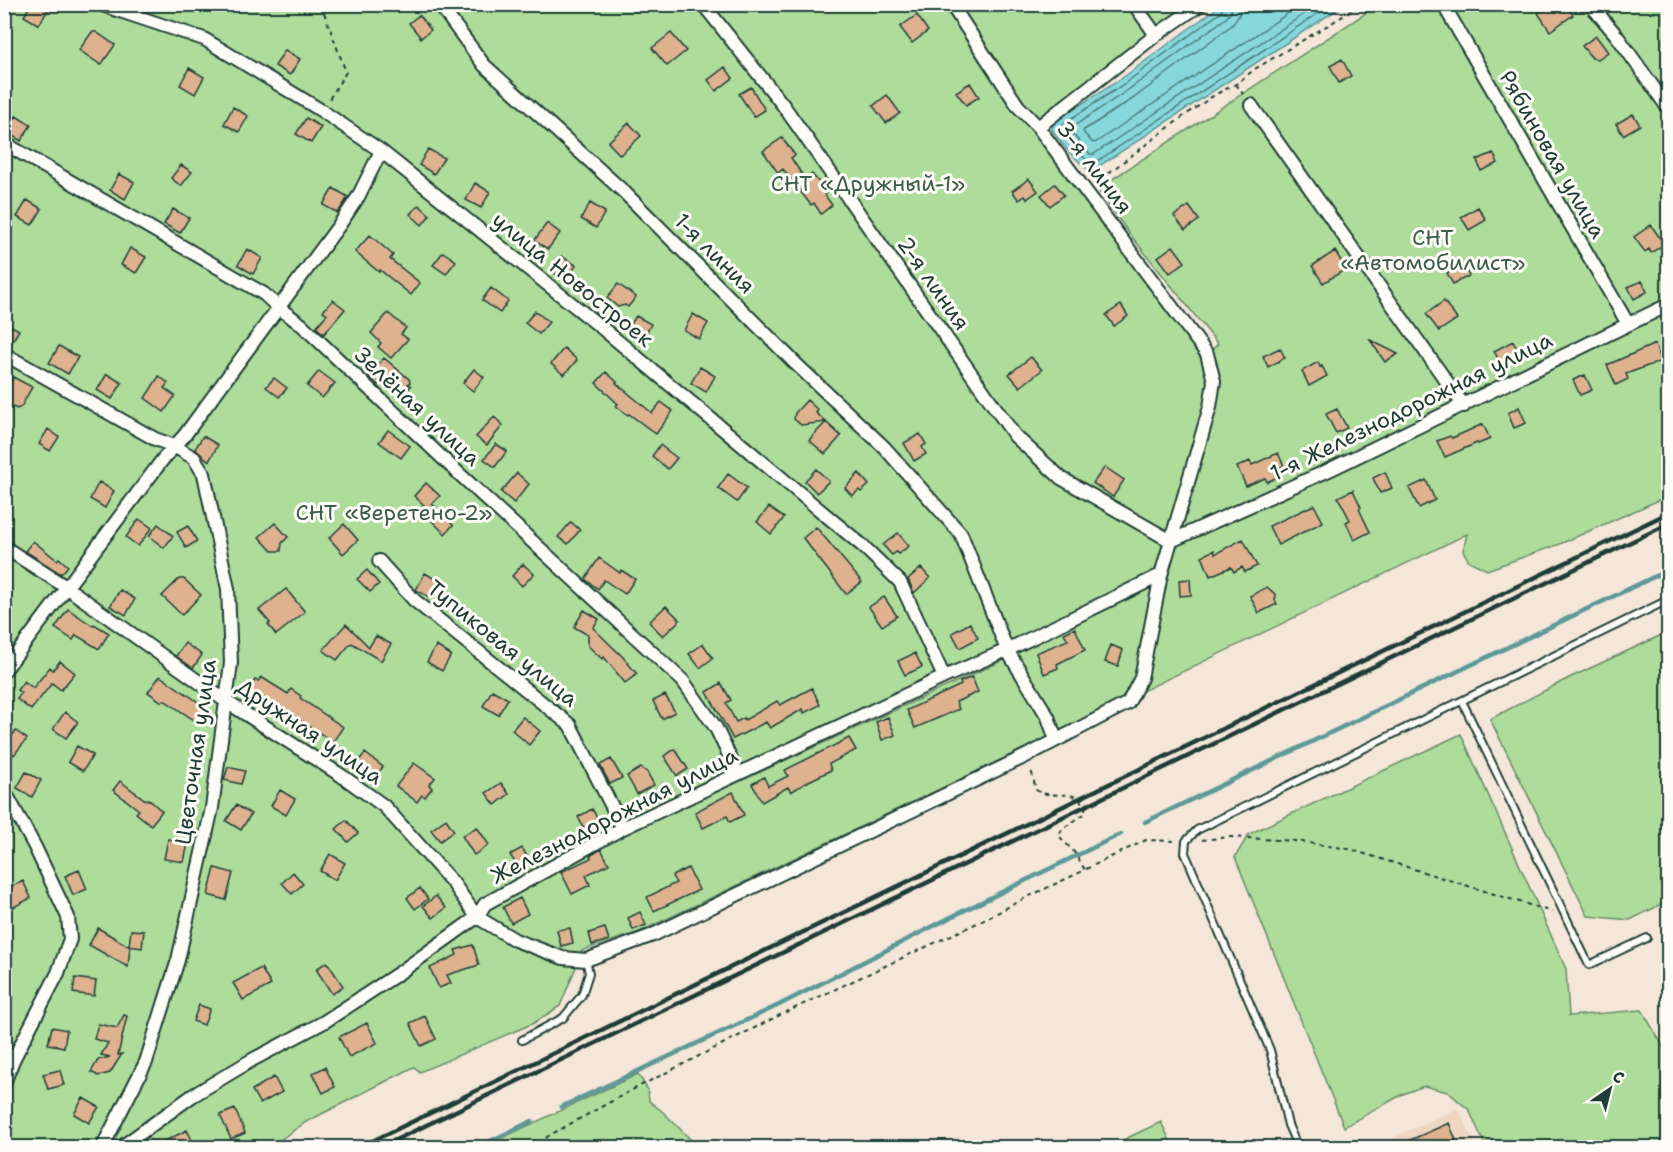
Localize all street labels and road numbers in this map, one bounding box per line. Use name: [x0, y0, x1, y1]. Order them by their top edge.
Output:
street label: Рябиновая улица: [1493, 65, 1613, 244]
street label: 3-я линия: [1050, 115, 1139, 220]
street label: улица Новостроек: [486, 205, 660, 354]
street label: 1-я линия: [668, 207, 761, 300]
street label: 2-я линия: [891, 231, 977, 336]
street label: 1-я Железнодорожная улица: [1265, 325, 1557, 488]
street label: Зелёная улица: [348, 340, 487, 473]
street label: Тупиковая улица: [421, 573, 585, 714]
street label: Цветочная улица: [168, 657, 223, 847]
street label: Дружная улица: [231, 672, 389, 791]
street label: Железнодорожная улица: [486, 740, 743, 890]

